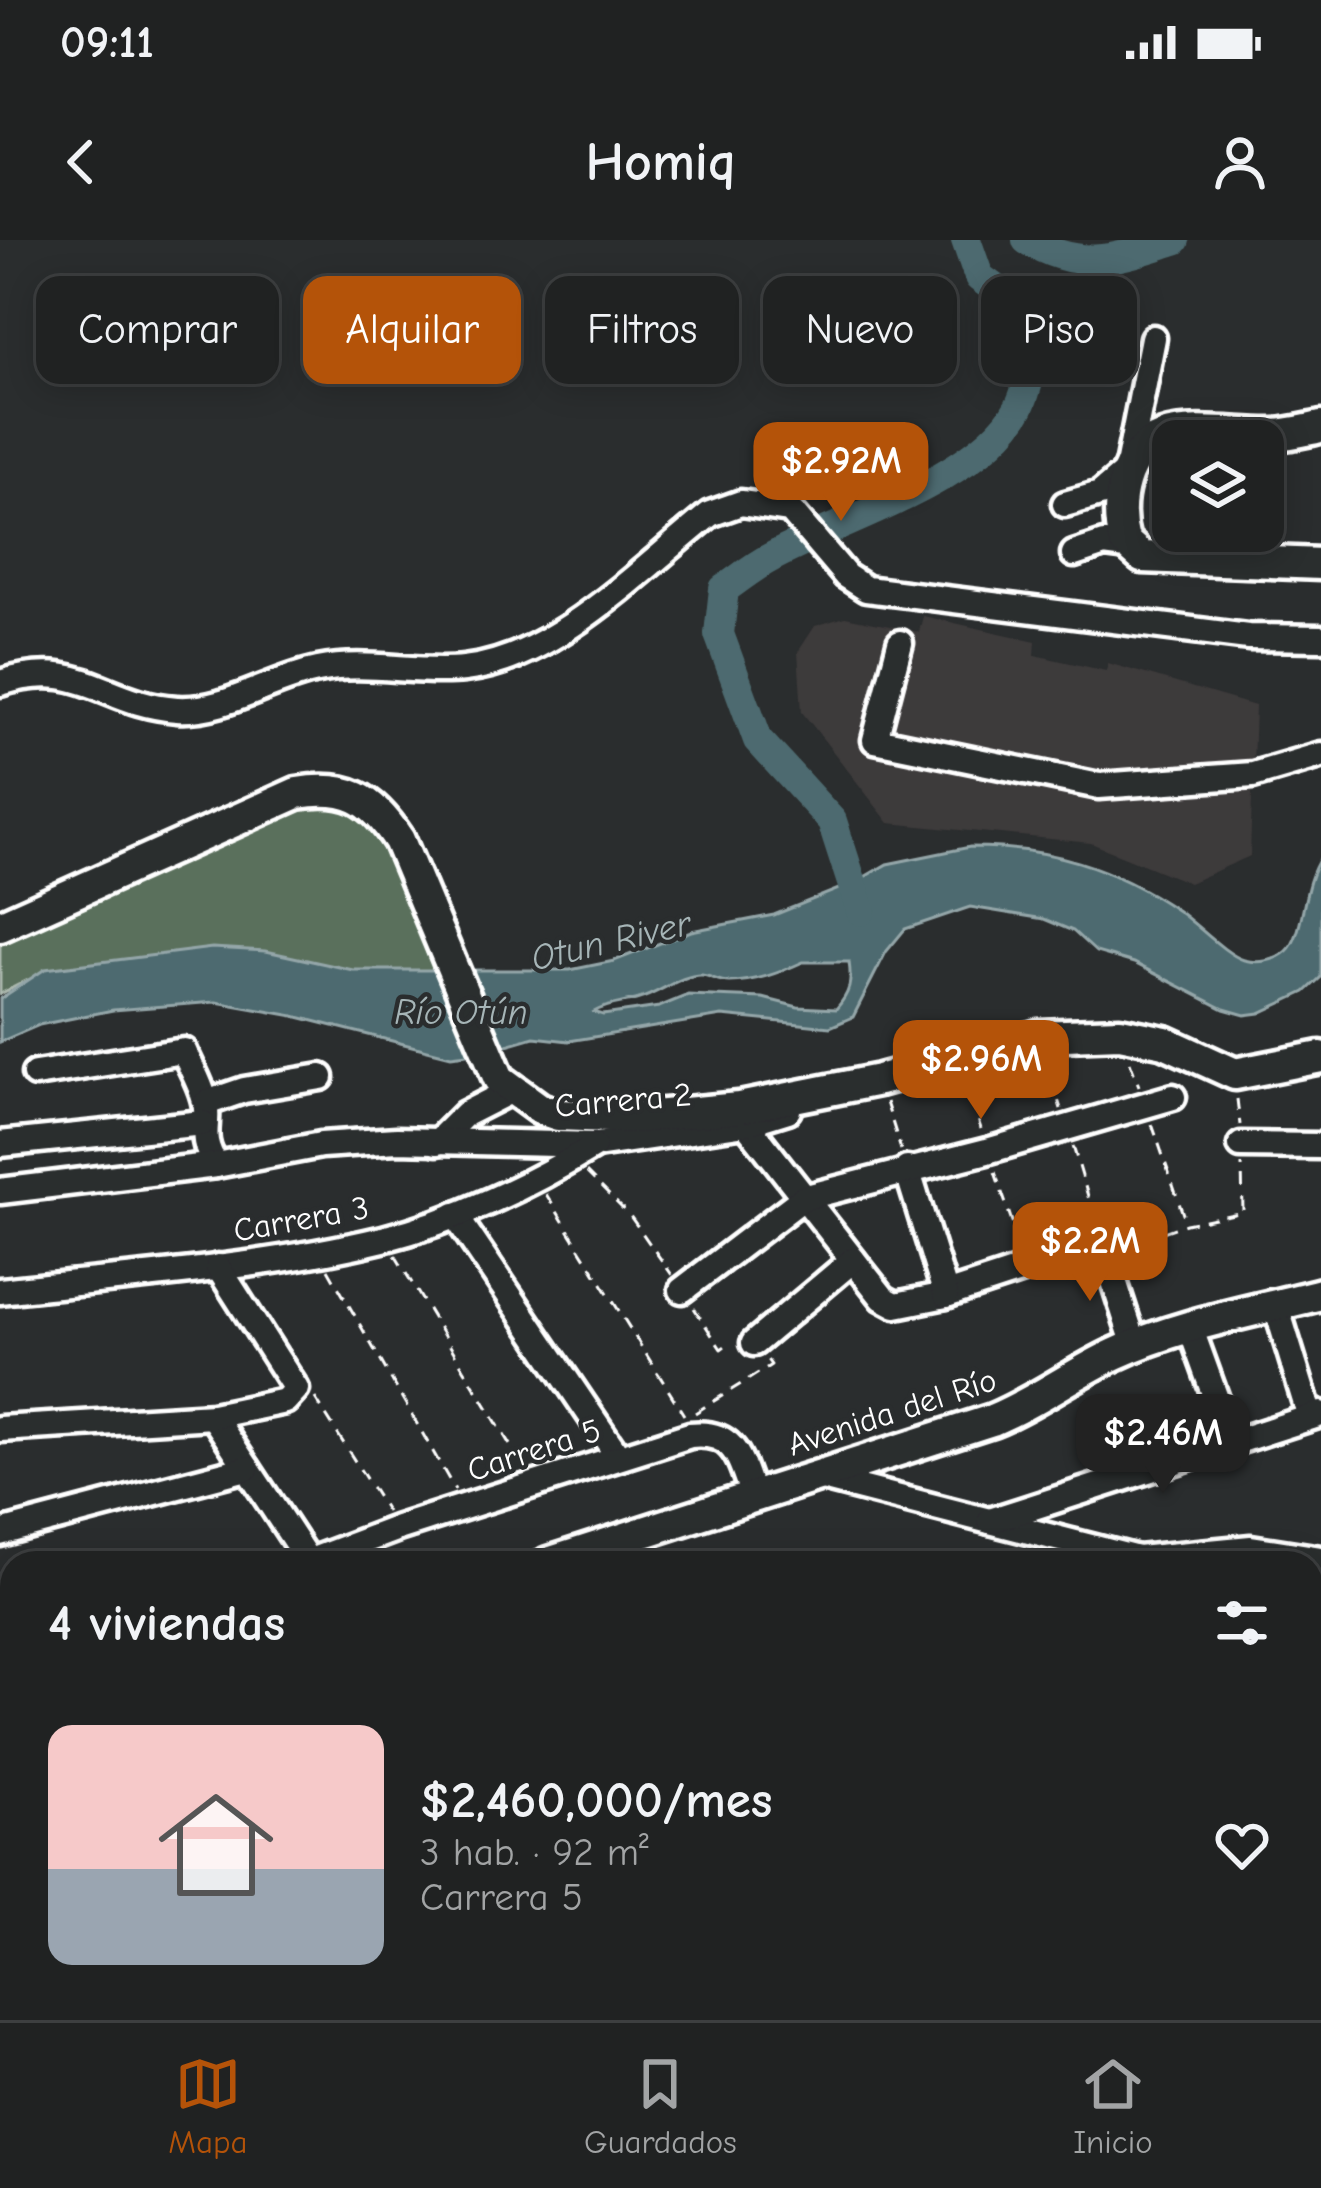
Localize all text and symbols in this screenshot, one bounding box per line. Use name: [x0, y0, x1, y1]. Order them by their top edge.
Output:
text: 09:11: [60, 16, 154, 68]
icon: back: [48, 129, 114, 195]
icon: person: [1207, 129, 1273, 195]
text: Homiq: [585, 131, 736, 194]
chip: Comprar: [36, 276, 279, 384]
chip: Alquilar: [303, 276, 521, 384]
chip: Filtros: [545, 276, 739, 384]
chip: Nuevo: [763, 276, 957, 384]
chip: Piso: [981, 276, 1137, 384]
map controls: [1152, 420, 1284, 552]
button: layers: [1152, 420, 1284, 552]
pin: $2.92M: [743, 422, 939, 524]
text: $2.92M: [780, 438, 902, 483]
water label: Otun River: [527, 902, 696, 979]
water label: Río Otún: [394, 992, 528, 1033]
pin: $2.96M: [883, 1020, 1079, 1122]
text: $2.96M: [920, 1036, 1042, 1081]
street label: Carrera 2: [553, 1075, 693, 1125]
street label: Carrera 3: [230, 1188, 372, 1250]
pin: $2.2M: [1006, 1202, 1174, 1304]
text: $2.2M: [1040, 1218, 1140, 1263]
street label: Avenida del Río: [783, 1360, 1001, 1464]
pin: $2.46M: [1065, 1394, 1261, 1496]
text: $2.46M: [1103, 1410, 1223, 1455]
street label: Carrera 5: [463, 1411, 605, 1489]
icon: filters: [1209, 1590, 1275, 1656]
text: 4 viviendas: [48, 1594, 285, 1653]
text: $2,460,000/mes: [420, 1771, 773, 1830]
icon: home: [144, 1773, 288, 1917]
icon: heart: [1209, 1812, 1275, 1878]
text: 3 hab. · 92 m²: [420, 1830, 649, 1875]
text: Carrera 5: [420, 1875, 583, 1920]
tab: Mapa: [168, 2051, 248, 2161]
tab: Guardados: [584, 2051, 737, 2161]
tab: Inicio: [1073, 2051, 1153, 2161]

